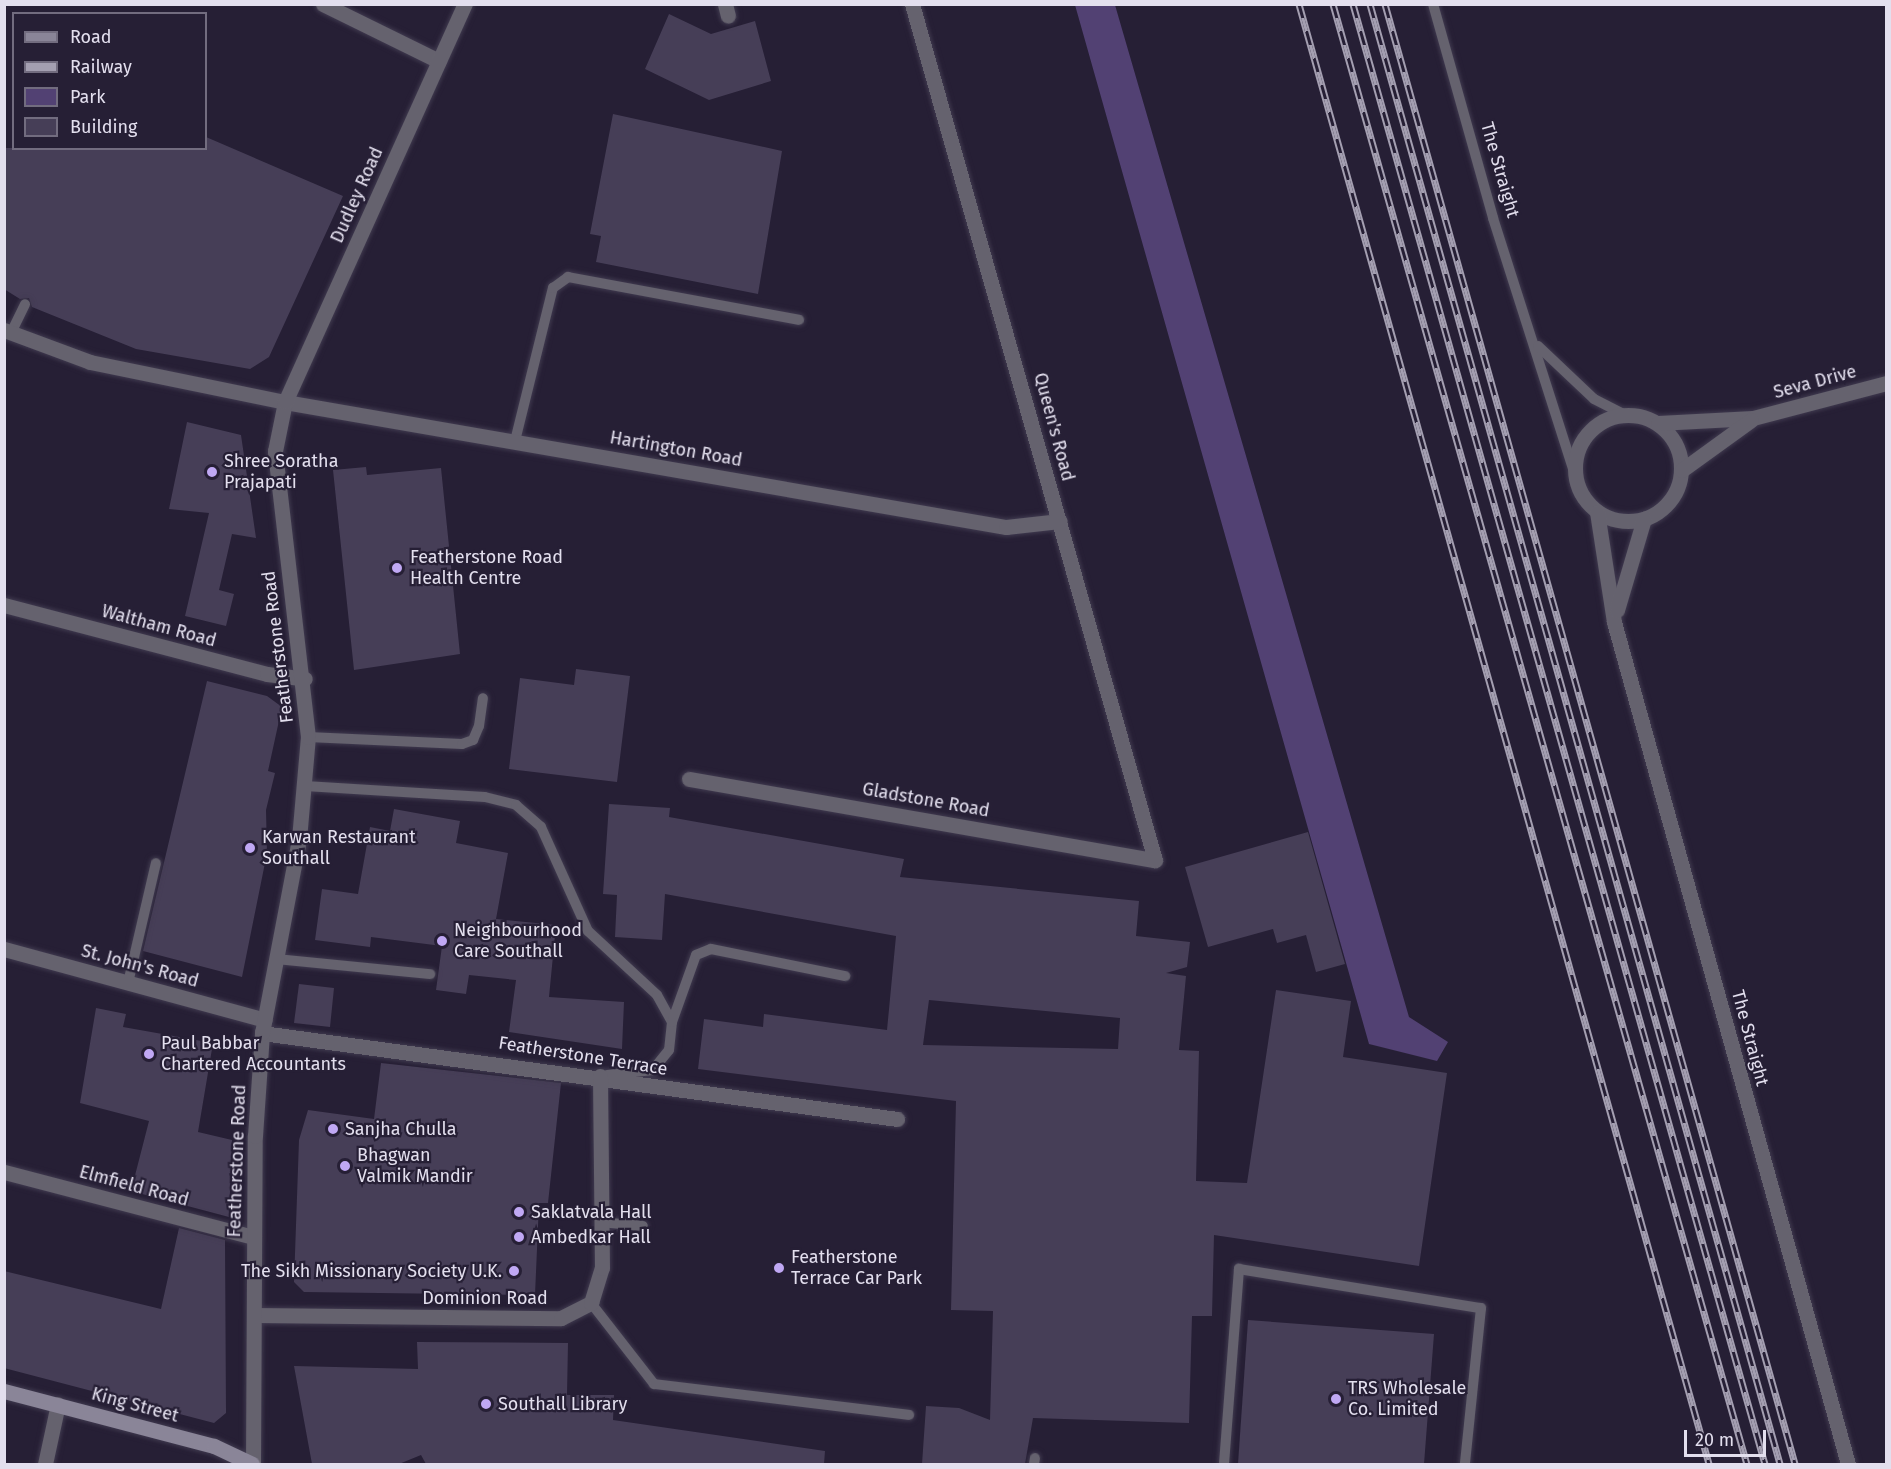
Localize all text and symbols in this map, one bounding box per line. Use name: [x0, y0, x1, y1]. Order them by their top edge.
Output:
legend: [12, 12, 207, 150]
text: Road: [70, 26, 112, 48]
text: Railway: [70, 56, 132, 78]
text: Park: [70, 86, 105, 108]
text: Building: [70, 116, 137, 138]
street label: The Straight: [1476, 120, 1524, 220]
street label: Dudley Road: [326, 144, 388, 246]
street label: Seva Drive: [1771, 361, 1859, 403]
street label: Queen's Road: [1029, 370, 1079, 484]
street label: Hartington Road: [608, 427, 744, 471]
place label: Shree Soratha Prajapati: [224, 451, 338, 494]
marker: Shree Soratha Prajapati: [205, 465, 219, 479]
place label: Featherstone Road Health Centre: [410, 547, 563, 590]
marker: Featherstone Road Health Centre: [388, 559, 406, 577]
street label: Featherstone Road: [258, 570, 298, 724]
street label: Waltham Road: [99, 600, 219, 652]
street label: Gladstone Road: [861, 778, 991, 822]
place label: Karwan Restaurant Southall: [262, 827, 416, 870]
marker: Karwan Restaurant Southall: [243, 841, 257, 855]
place label: Neighbourhood Care Southall: [454, 920, 582, 962]
marker: Neighbourhood Care Southall: [435, 934, 449, 948]
street label: St. John's Road: [79, 940, 201, 992]
street label: The Straight: [1727, 988, 1773, 1088]
street label: Featherstone Terrace: [497, 1032, 669, 1080]
place label: Paul Babbar Chartered Accountants: [161, 1033, 346, 1076]
marker: Paul Babbar Chartered Accountants: [142, 1047, 156, 1061]
street label: Featherstone Road: [224, 1084, 250, 1238]
place label: Sanjha Chulla: [345, 1118, 456, 1140]
marker: Sanjha Chulla: [326, 1122, 340, 1136]
place label: Bhagwan Valmik Mandir: [357, 1145, 473, 1188]
marker: Bhagwan Valmik Mandir: [338, 1159, 352, 1173]
street label: Elmfield Road: [77, 1161, 191, 1211]
place label: Saklatvala Hall: [531, 1201, 652, 1223]
marker: Saklatvala Hall: [512, 1205, 526, 1219]
place label: Ambedkar Hall: [531, 1226, 651, 1248]
marker: Ambedkar Hall: [512, 1230, 526, 1244]
place label: Featherstone Terrace Car Park: [791, 1247, 922, 1290]
place label: The Sikh Missionary Society U.K.: [241, 1260, 502, 1282]
marker: Featherstone Terrace Car Park: [772, 1261, 786, 1275]
marker: The Sikh Missionary Society U.K.: [507, 1264, 521, 1278]
street label: Dominion Road: [422, 1287, 548, 1309]
place label: TRS Wholesale Co. Limited: [1348, 1378, 1466, 1420]
street label: King Street: [89, 1383, 181, 1427]
marker: TRS Wholesale Co. Limited: [1329, 1392, 1343, 1406]
place label: Southall Library: [498, 1393, 627, 1415]
marker: Southall Library: [479, 1397, 493, 1411]
scale bar: [1687, 1418, 1770, 1456]
text: 20 m: [1695, 1429, 1734, 1451]

